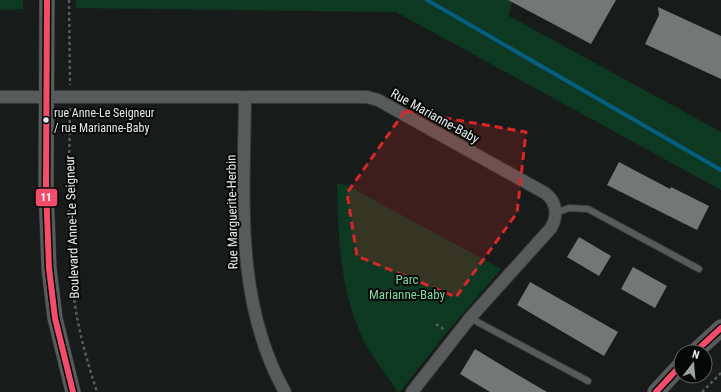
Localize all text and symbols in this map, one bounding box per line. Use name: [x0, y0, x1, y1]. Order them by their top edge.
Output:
street label: Rue Marianne-Baby: [388, 86, 482, 147]
place label: rue Anne-Le Seigneur / rue Marianne-Baby: [54, 106, 155, 135]
marker: rue Anne-Le Seigneur / rue Marianne-Baby: [41, 115, 51, 125]
street label: Rue Marguerite-Herbin: [223, 154, 241, 270]
street label: Boulevard Anne-Le Seigneur: [62, 155, 82, 299]
line badge: 11: [35, 188, 58, 207]
text: 11: [40, 191, 52, 204]
park label: Parc Marianne-Baby: [369, 272, 446, 302]
north arrow: [673, 344, 713, 384]
text: N: [691, 348, 701, 362]

